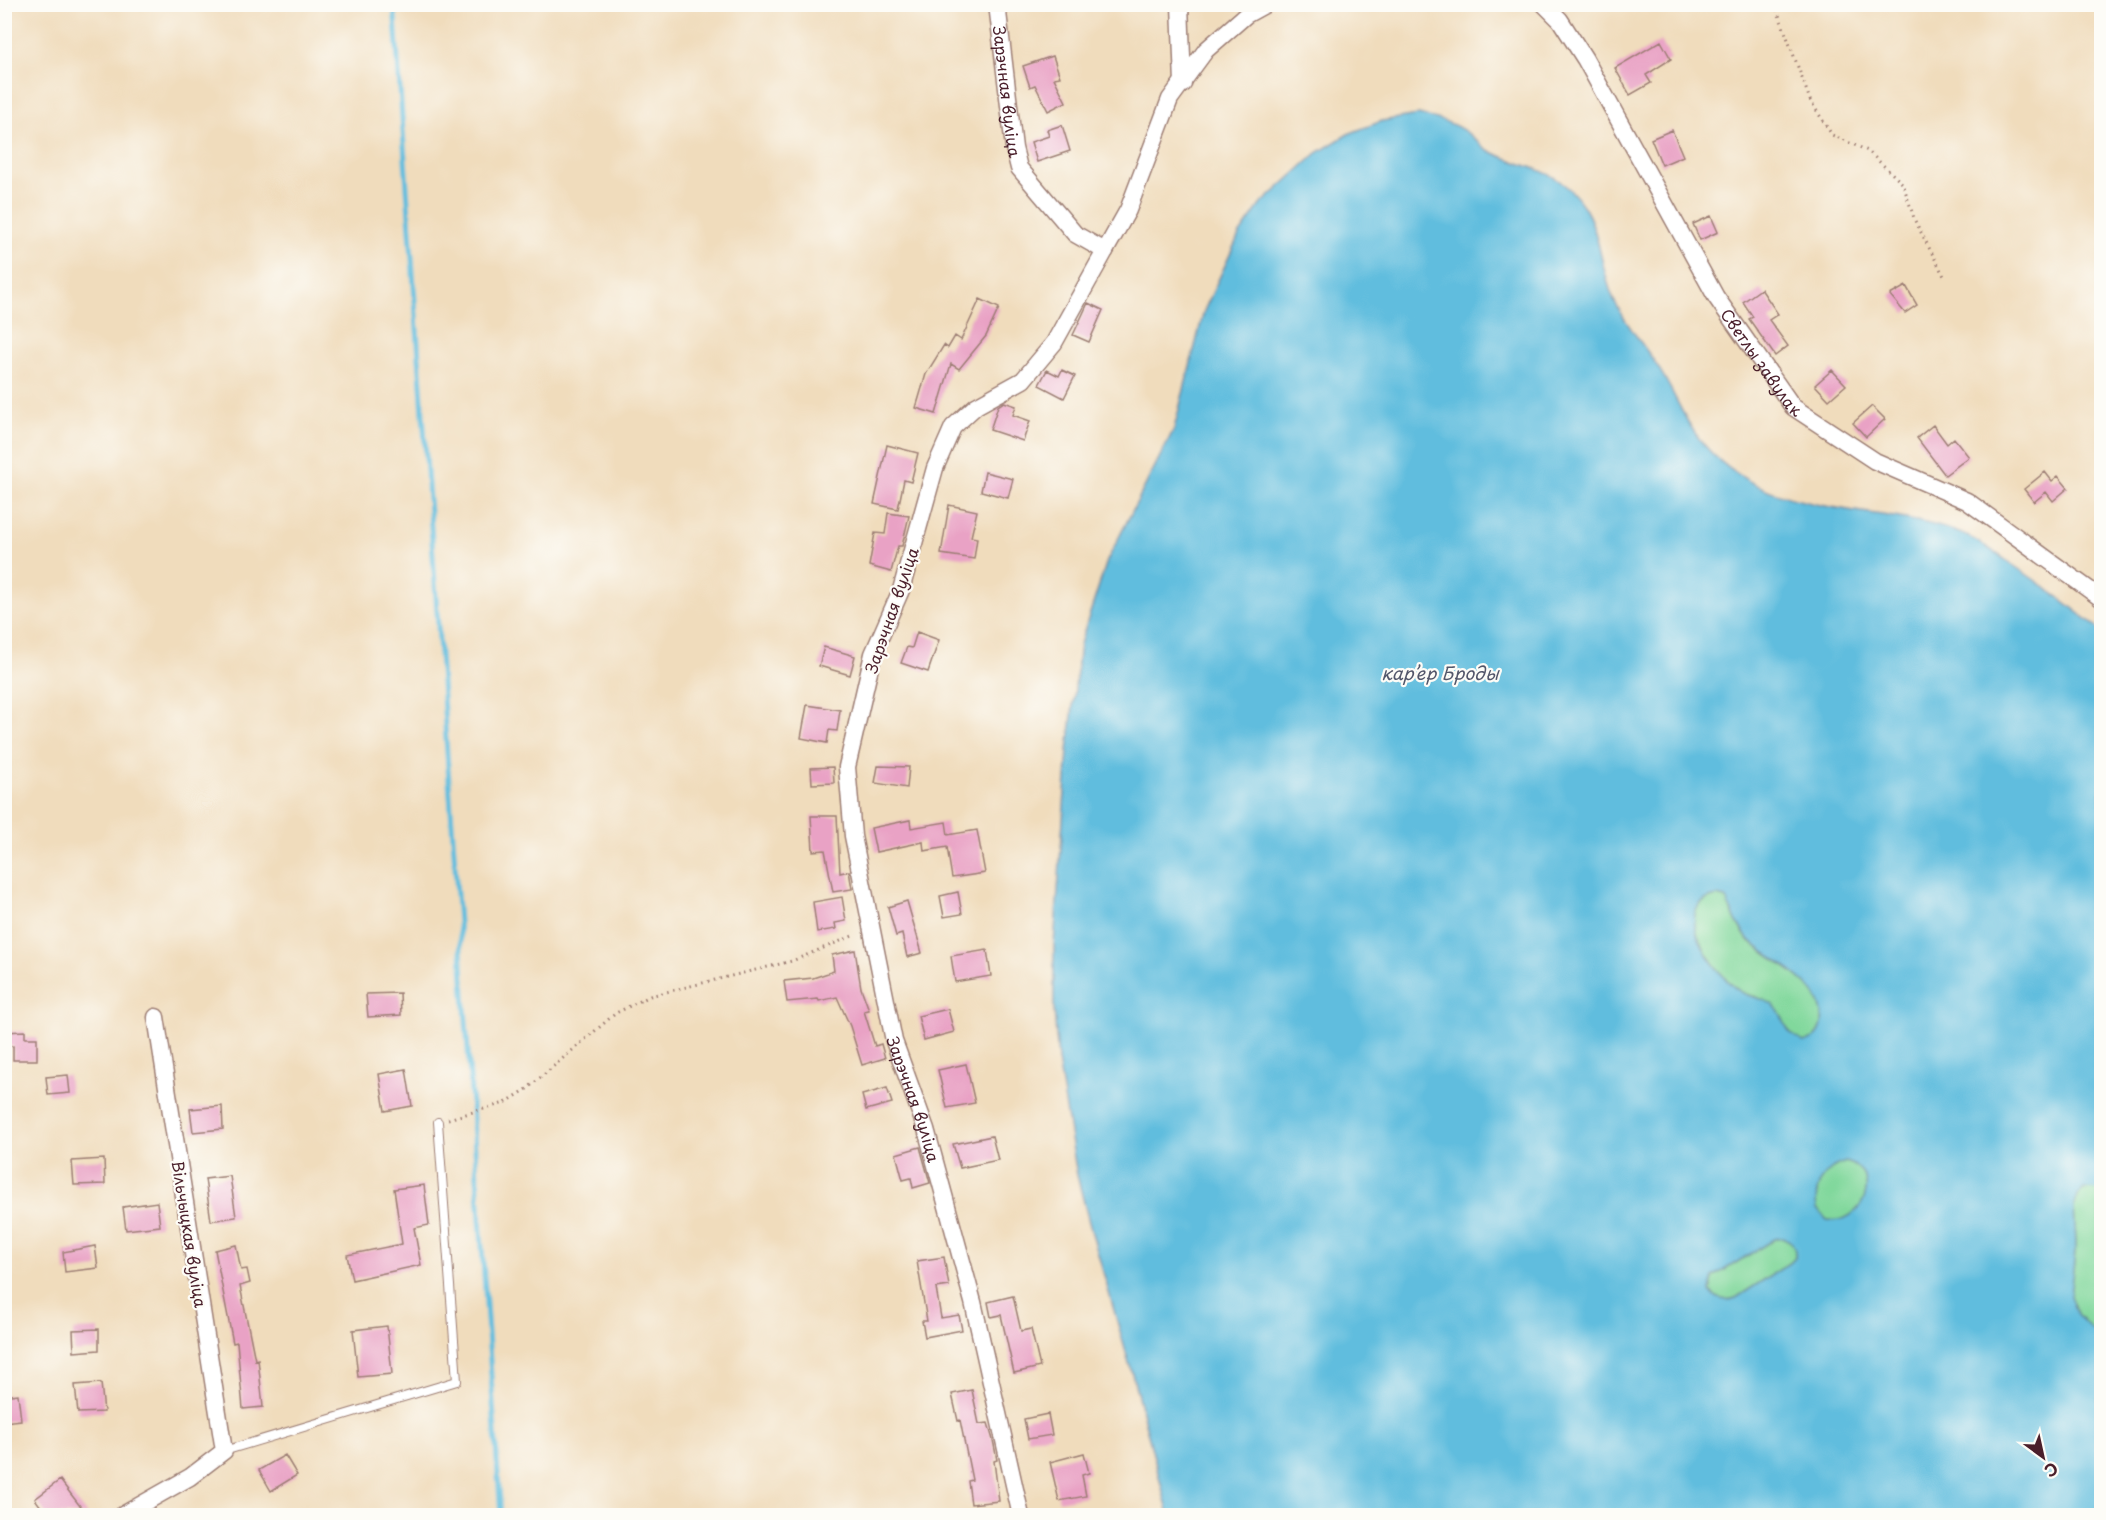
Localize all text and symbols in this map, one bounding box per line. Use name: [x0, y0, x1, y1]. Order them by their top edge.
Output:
street label: Зарэчная вуліца: [988, 25, 1028, 160]
street label: Светлы завулак: [1715, 303, 1807, 422]
street label: Зарэчная вуліца: [858, 544, 924, 676]
water label: карʼер Броды: [1381, 659, 1500, 686]
street label: Зарэчная вуліца: [881, 1033, 946, 1165]
street label: Вільчыцкая вуліца: [167, 1159, 214, 1309]
north arrow: [2013, 1427, 2073, 1487]
text: С: [2040, 1457, 2063, 1484]

